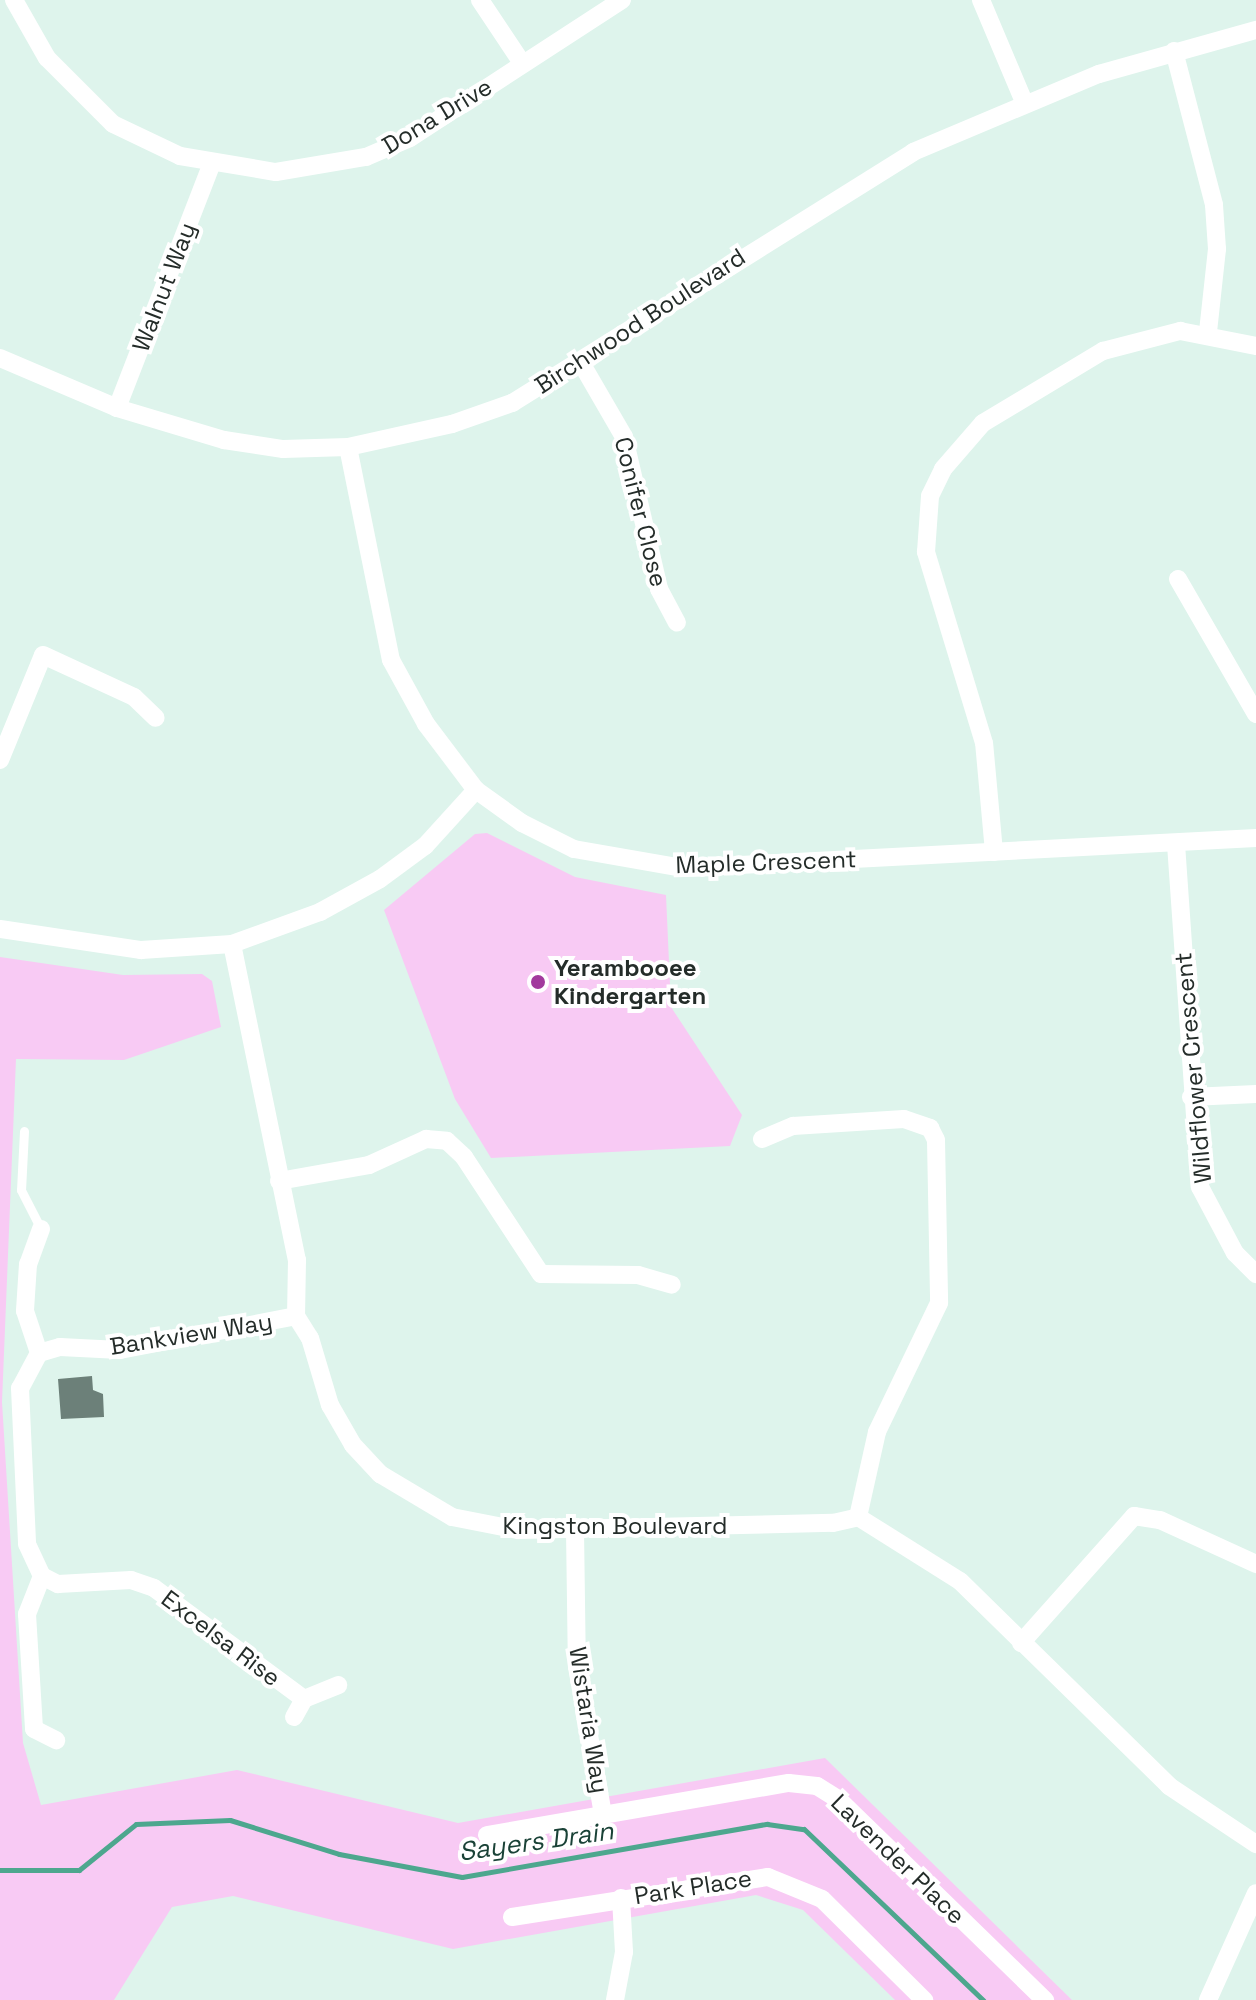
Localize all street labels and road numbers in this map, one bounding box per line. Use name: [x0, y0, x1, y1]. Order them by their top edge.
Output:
street label: Dona Drive: [377, 72, 497, 160]
street label: Walnut Way: [126, 218, 202, 356]
street label: Birchwood Boulevard: [529, 242, 751, 400]
street label: Conifer Close: [608, 434, 674, 590]
street label: Maple Crescent: [675, 844, 857, 880]
street label: Wildflower Crescent: [1169, 951, 1217, 1185]
street label: Bankview Way: [108, 1307, 274, 1361]
street label: Kingston Boulevard: [503, 1512, 727, 1540]
street label: Excelsa Rise: [156, 1584, 286, 1692]
street label: Wistaria Way: [563, 1645, 615, 1795]
street label: Lavender Place: [825, 1788, 971, 1930]
street label: Park Place: [632, 1864, 754, 1910]

